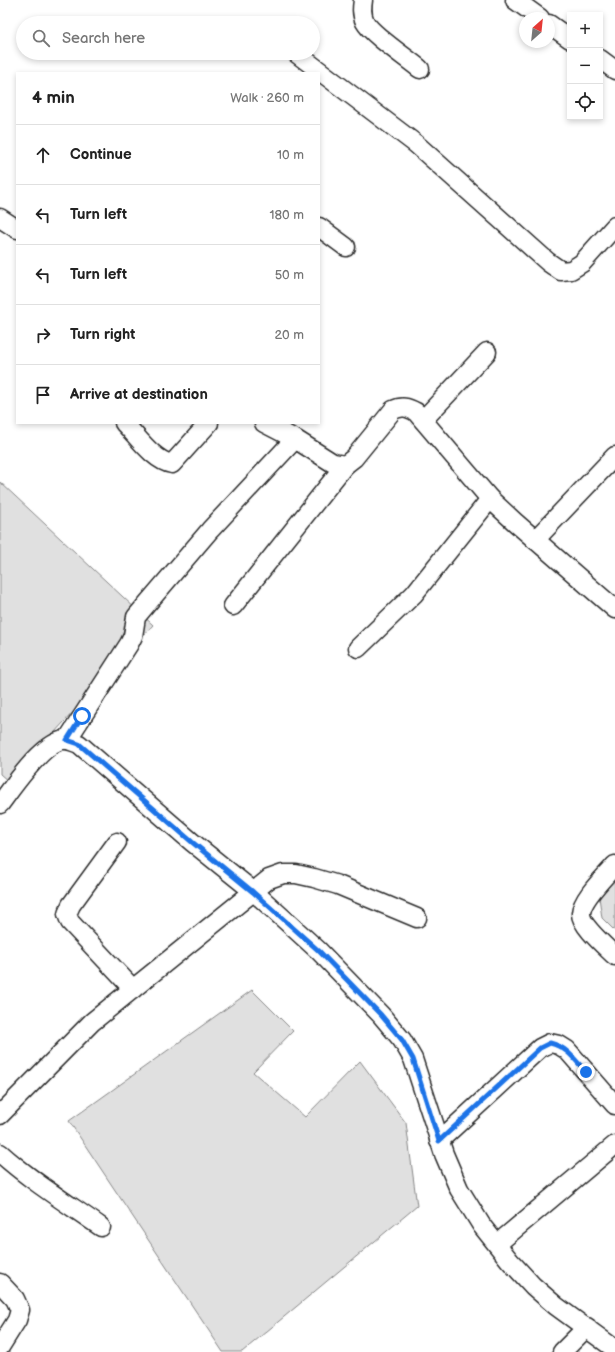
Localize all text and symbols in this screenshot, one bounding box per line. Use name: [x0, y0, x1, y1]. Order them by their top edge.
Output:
north arrow: [519, 12, 555, 48]
map controls: [567, 12, 603, 120]
button: +: [567, 12, 603, 48]
search box: [16, 16, 320, 60]
icon: search: [30, 27, 52, 49]
text: Search here: [62, 29, 145, 48]
button: −: [567, 48, 603, 84]
button: locate: [567, 84, 603, 120]
text: 4 min: [32, 88, 75, 108]
text: Walk · 260 m: [230, 90, 304, 106]
icon: ahead: [32, 144, 54, 166]
text: Continue: [70, 145, 132, 164]
text: 10 m: [277, 147, 304, 163]
icon: left: [32, 204, 54, 226]
text: Turn left: [70, 205, 127, 224]
text: 180 m: [269, 207, 304, 223]
icon: left: [32, 264, 54, 286]
text: Turn left: [70, 265, 127, 284]
text: 50 m: [275, 267, 304, 283]
icon: right: [32, 324, 54, 346]
text: Turn right: [70, 325, 135, 344]
text: 20 m: [274, 327, 304, 343]
icon: arrive: [32, 384, 54, 406]
text: Arrive at destination: [70, 385, 208, 404]
route start: [73, 707, 91, 725]
route end: [577, 1063, 595, 1081]

